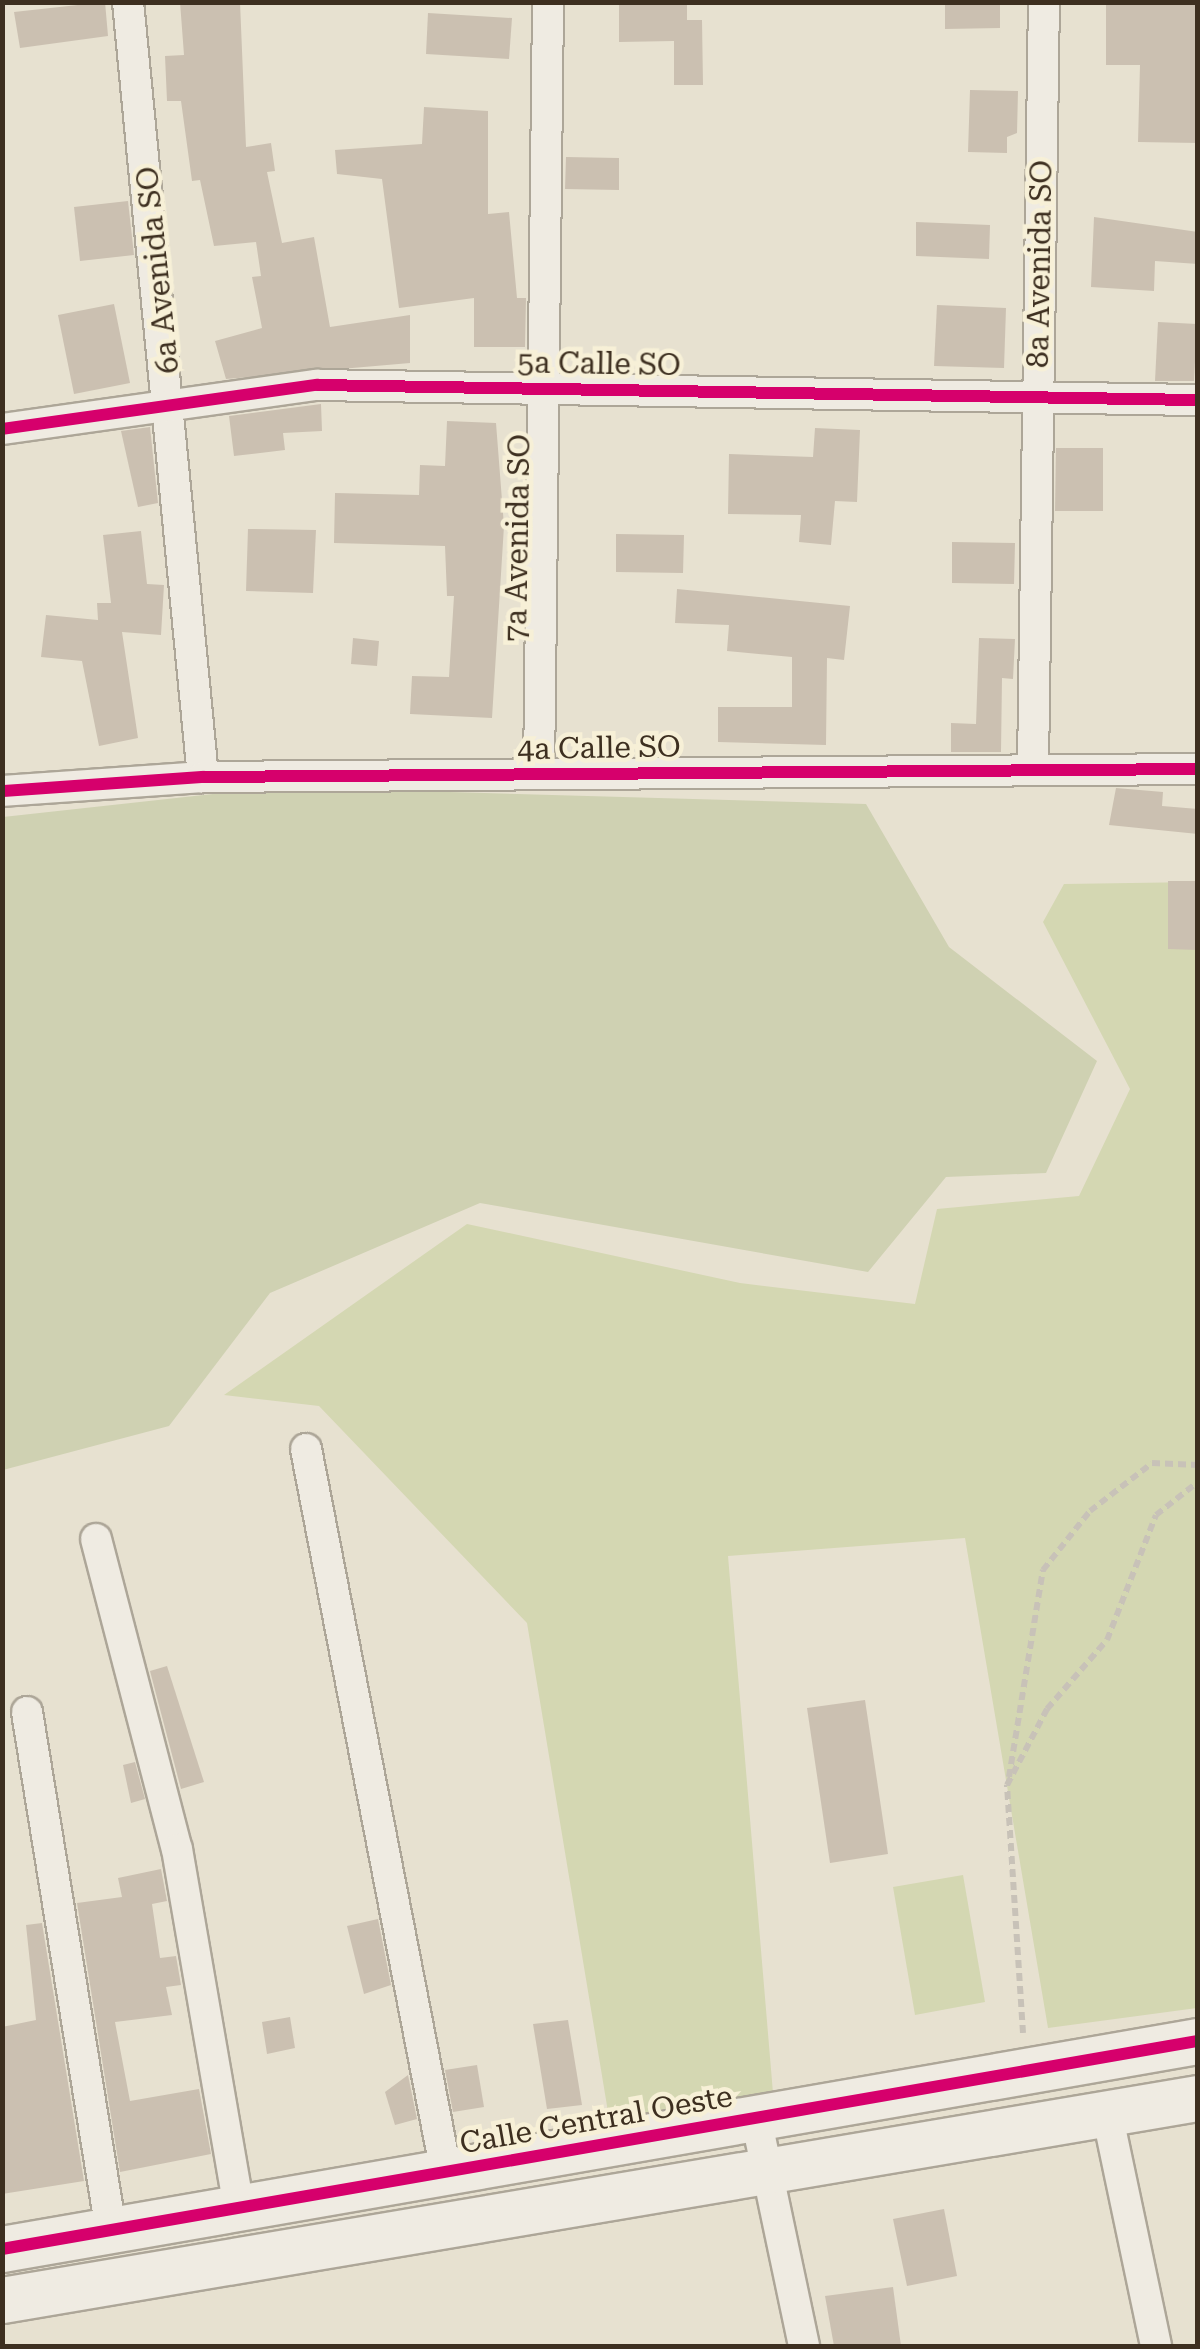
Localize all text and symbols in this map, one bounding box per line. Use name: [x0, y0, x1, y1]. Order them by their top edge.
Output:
street label: 8a Avenida SO: [1020, 160, 1060, 368]
street label: 6a Avenida SO: [129, 165, 187, 375]
street label: 5a Calle SO: [517, 345, 681, 383]
street label: 7a Avenida SO: [498, 434, 538, 642]
street label: 4a Calle SO: [517, 729, 681, 767]
street label: Calle Central Oeste: [457, 2078, 735, 2162]

